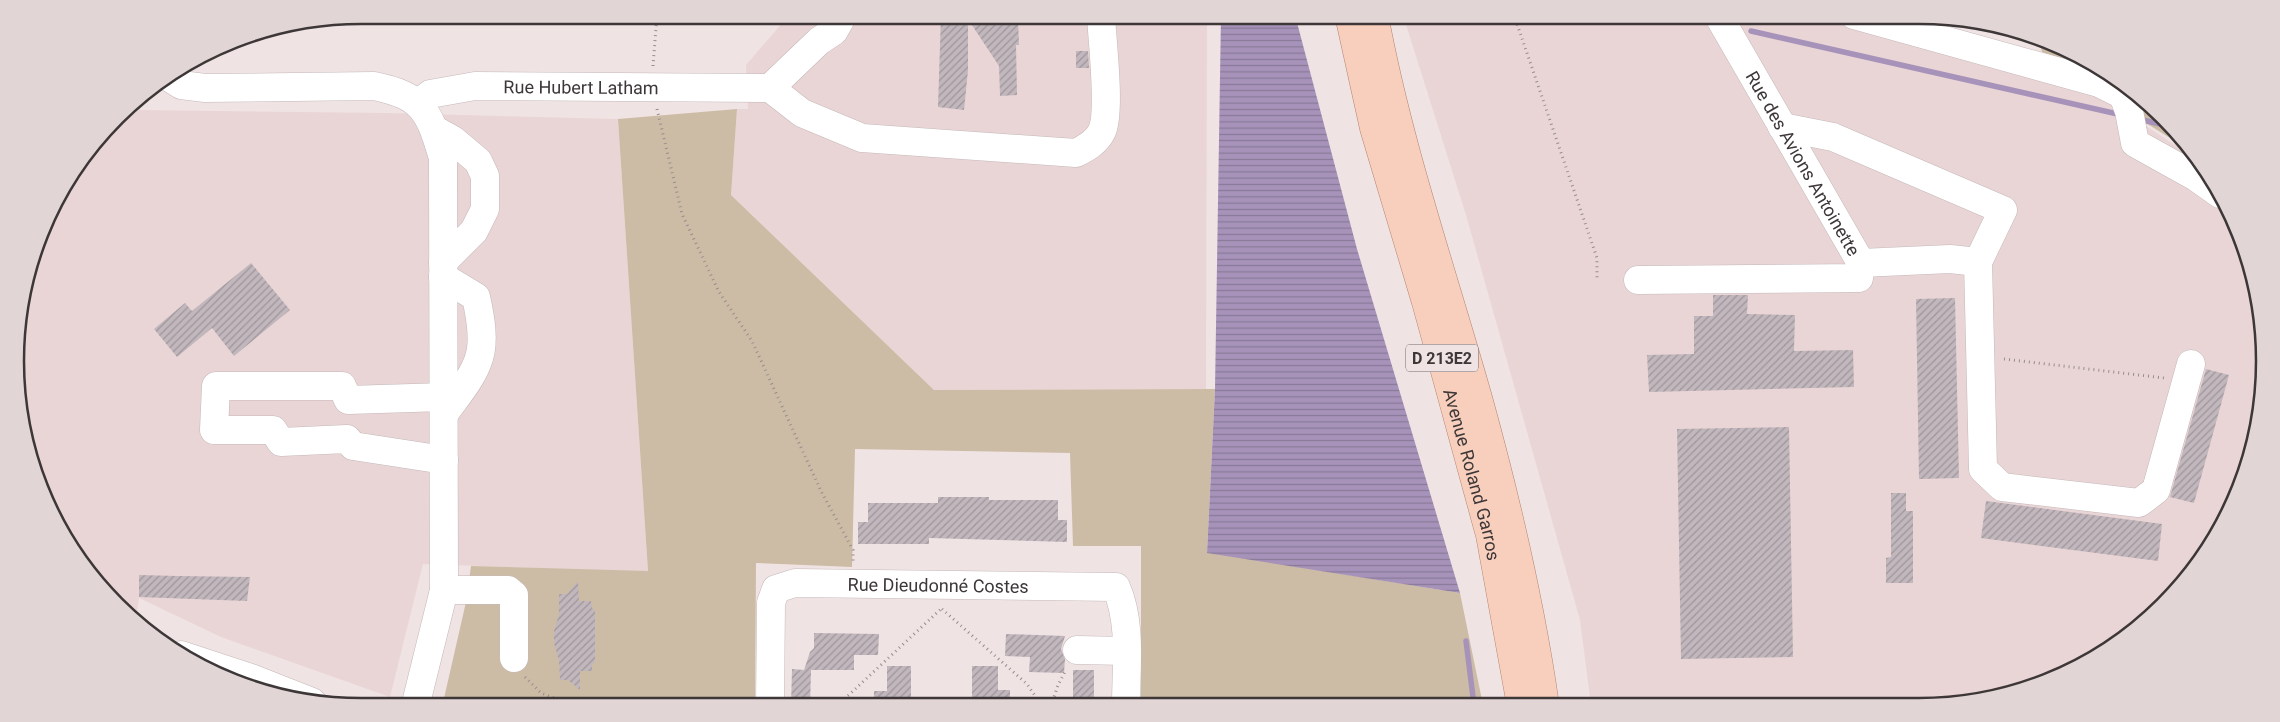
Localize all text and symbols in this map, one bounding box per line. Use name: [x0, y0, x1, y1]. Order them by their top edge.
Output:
street label: Rue des Avions Antoinette: [1742, 67, 1865, 259]
street label: Rue Hubert Latham: [503, 76, 659, 98]
road number: D 213E2: [1406, 344, 1478, 372]
street label: Avenue Roland Garros: [1440, 386, 1505, 562]
street label: Rue Dieudonné Costes: [848, 573, 1029, 596]

